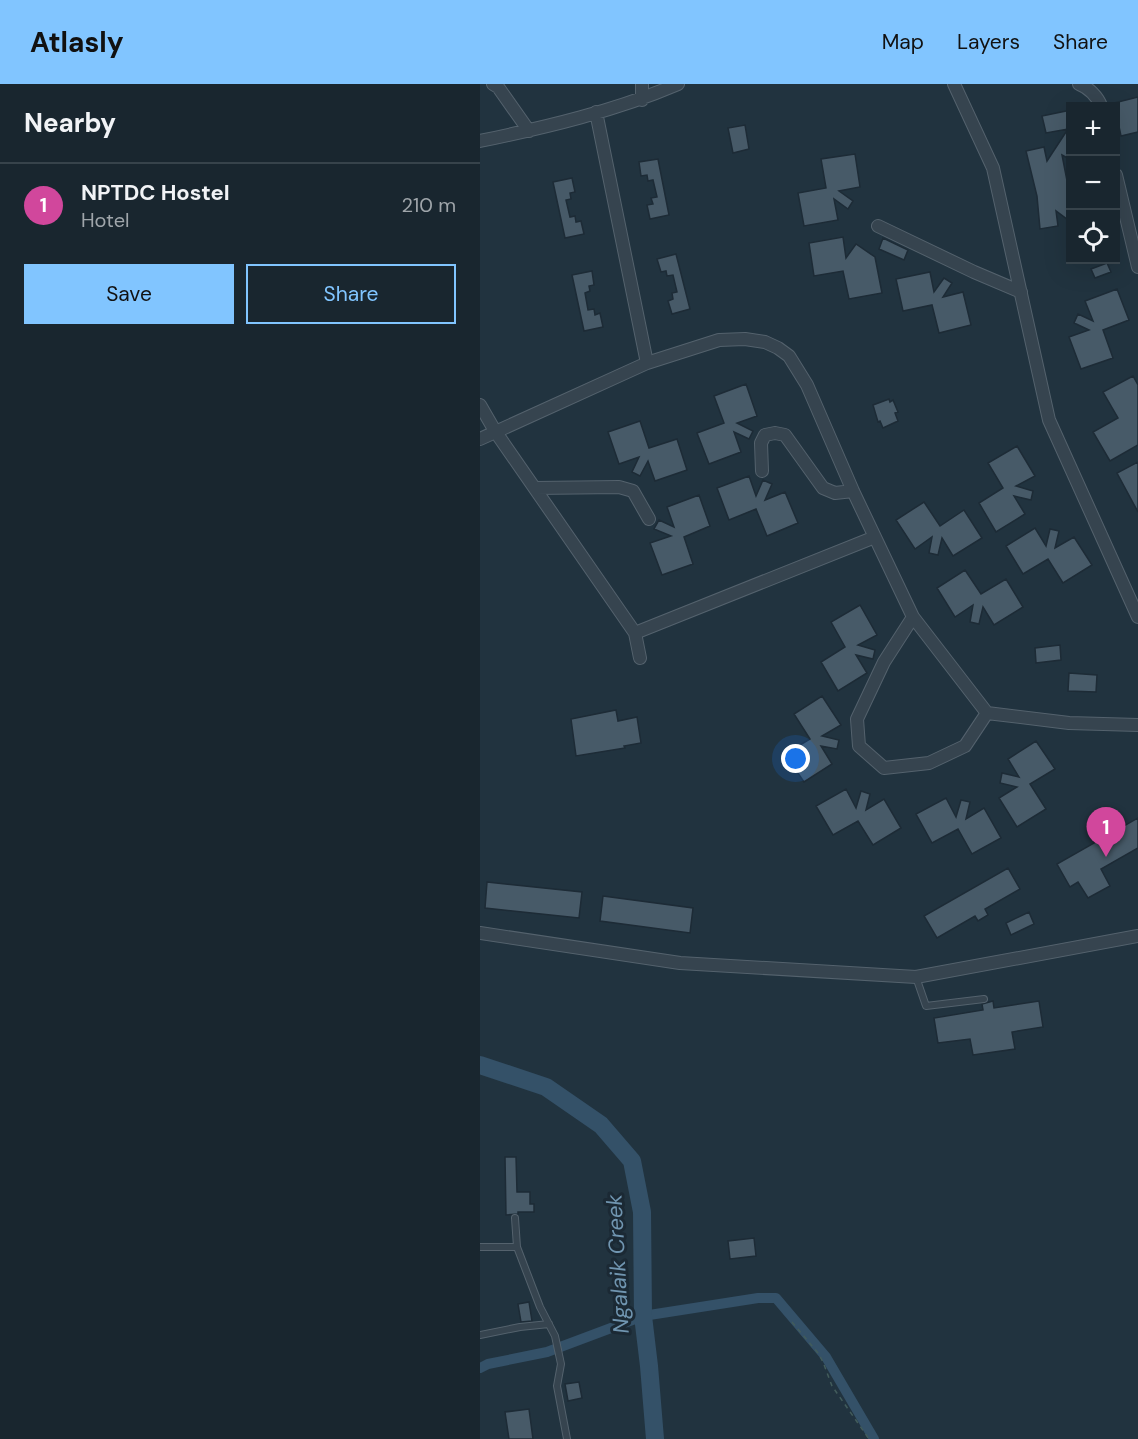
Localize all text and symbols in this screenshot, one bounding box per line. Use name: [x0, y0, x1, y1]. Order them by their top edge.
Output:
text: Atlasly: [30, 24, 124, 61]
text: Map: [882, 28, 924, 56]
text: Layers: [957, 28, 1020, 56]
text: Share: [1053, 28, 1108, 56]
map controls: [1066, 102, 1120, 264]
button: +: [1066, 102, 1120, 156]
text: Nearby: [24, 106, 116, 140]
button: −: [1066, 156, 1120, 210]
text: NPTDC Hostel: [81, 178, 230, 207]
text: 1: [40, 192, 47, 218]
text: 210 m: [401, 192, 456, 218]
text: Hotel: [81, 207, 129, 233]
button: locate: [1066, 210, 1120, 264]
button: Save: [24, 264, 234, 324]
button: Share: [246, 264, 456, 324]
your location: [781, 744, 810, 773]
pin: 1: [1086, 808, 1126, 857]
water label: Ngalaik Creek: [599, 1193, 636, 1334]

